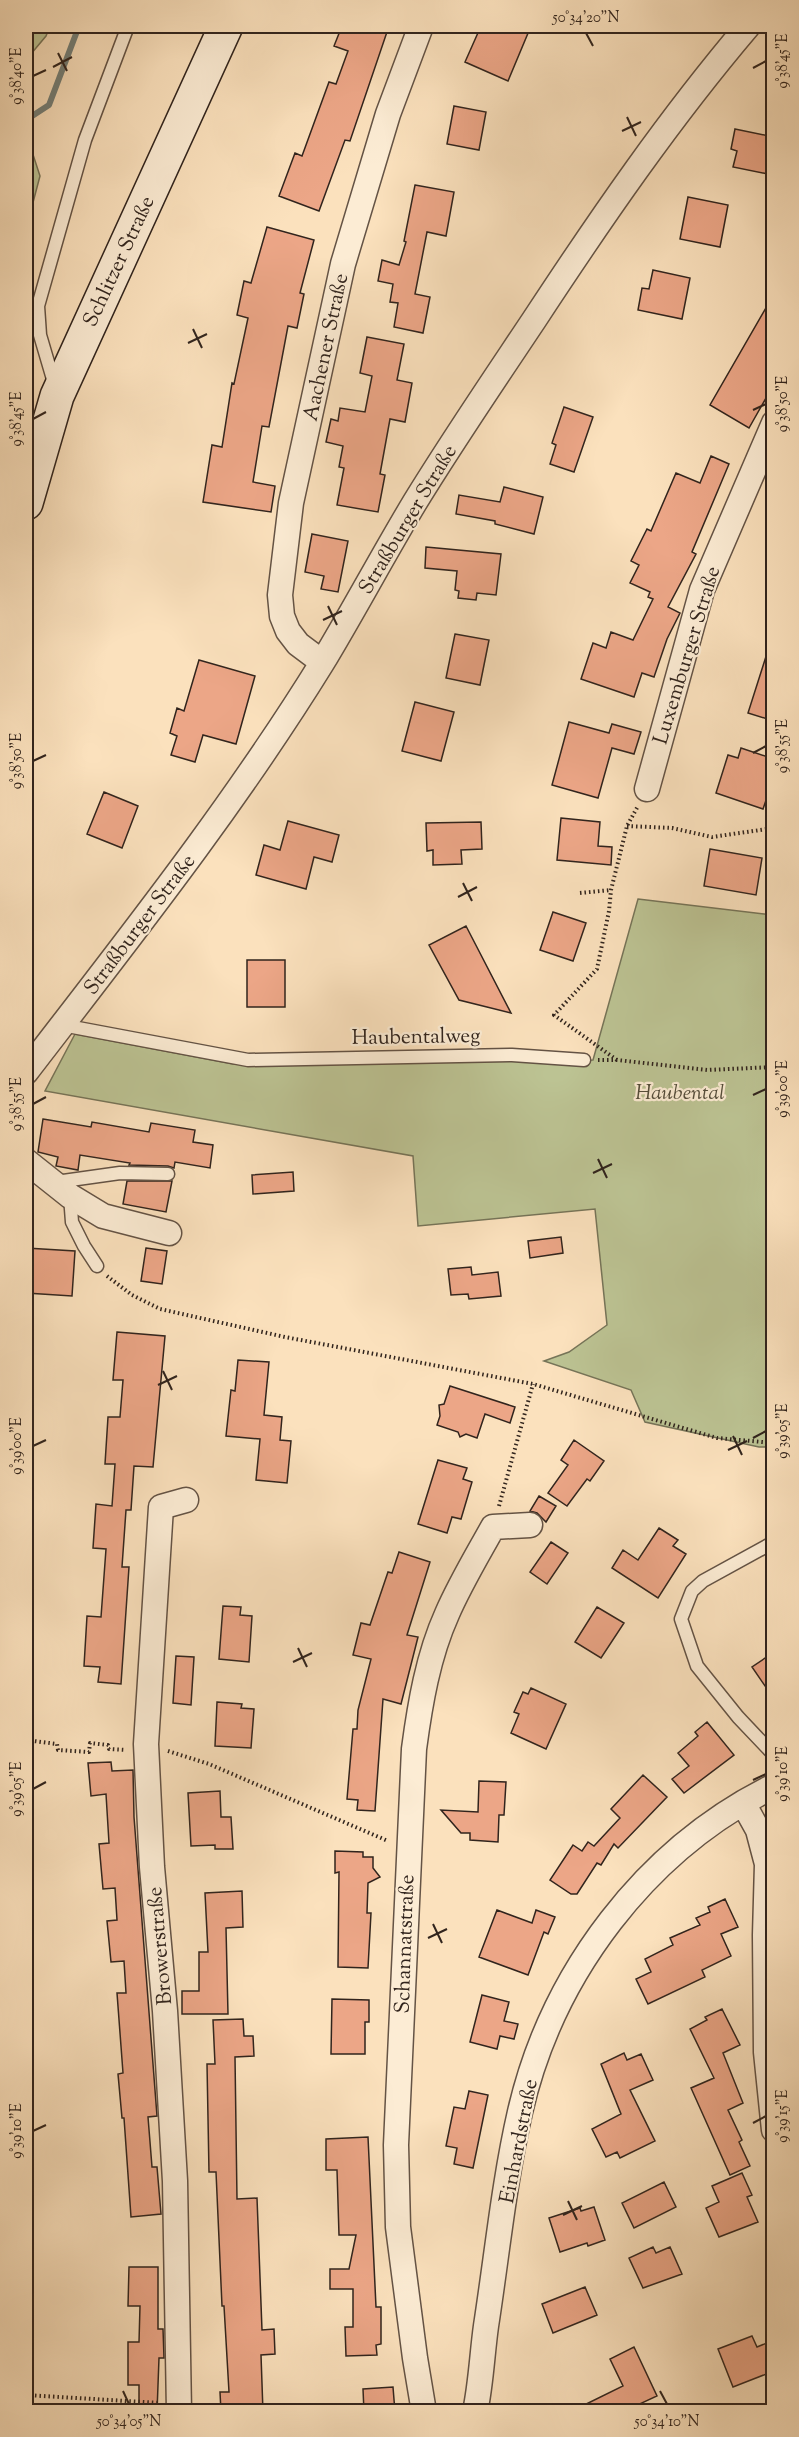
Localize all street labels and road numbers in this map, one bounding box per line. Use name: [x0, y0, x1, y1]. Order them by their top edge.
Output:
street label: Schlitzer Straße: [76, 191, 163, 332]
street label: Aachener Straße: [297, 271, 357, 424]
street label: Straßburger Straße: [352, 439, 465, 601]
street label: Luxemburger Straße: [647, 563, 729, 748]
street label: Straßburger Straße: [77, 848, 204, 1002]
street label: Haubentalweg: [351, 1022, 481, 1054]
street label: Schannatstraße: [389, 1874, 423, 2014]
street label: Browerstraße: [141, 1885, 181, 2006]
street label: Einhardstraße: [493, 2077, 547, 2206]

